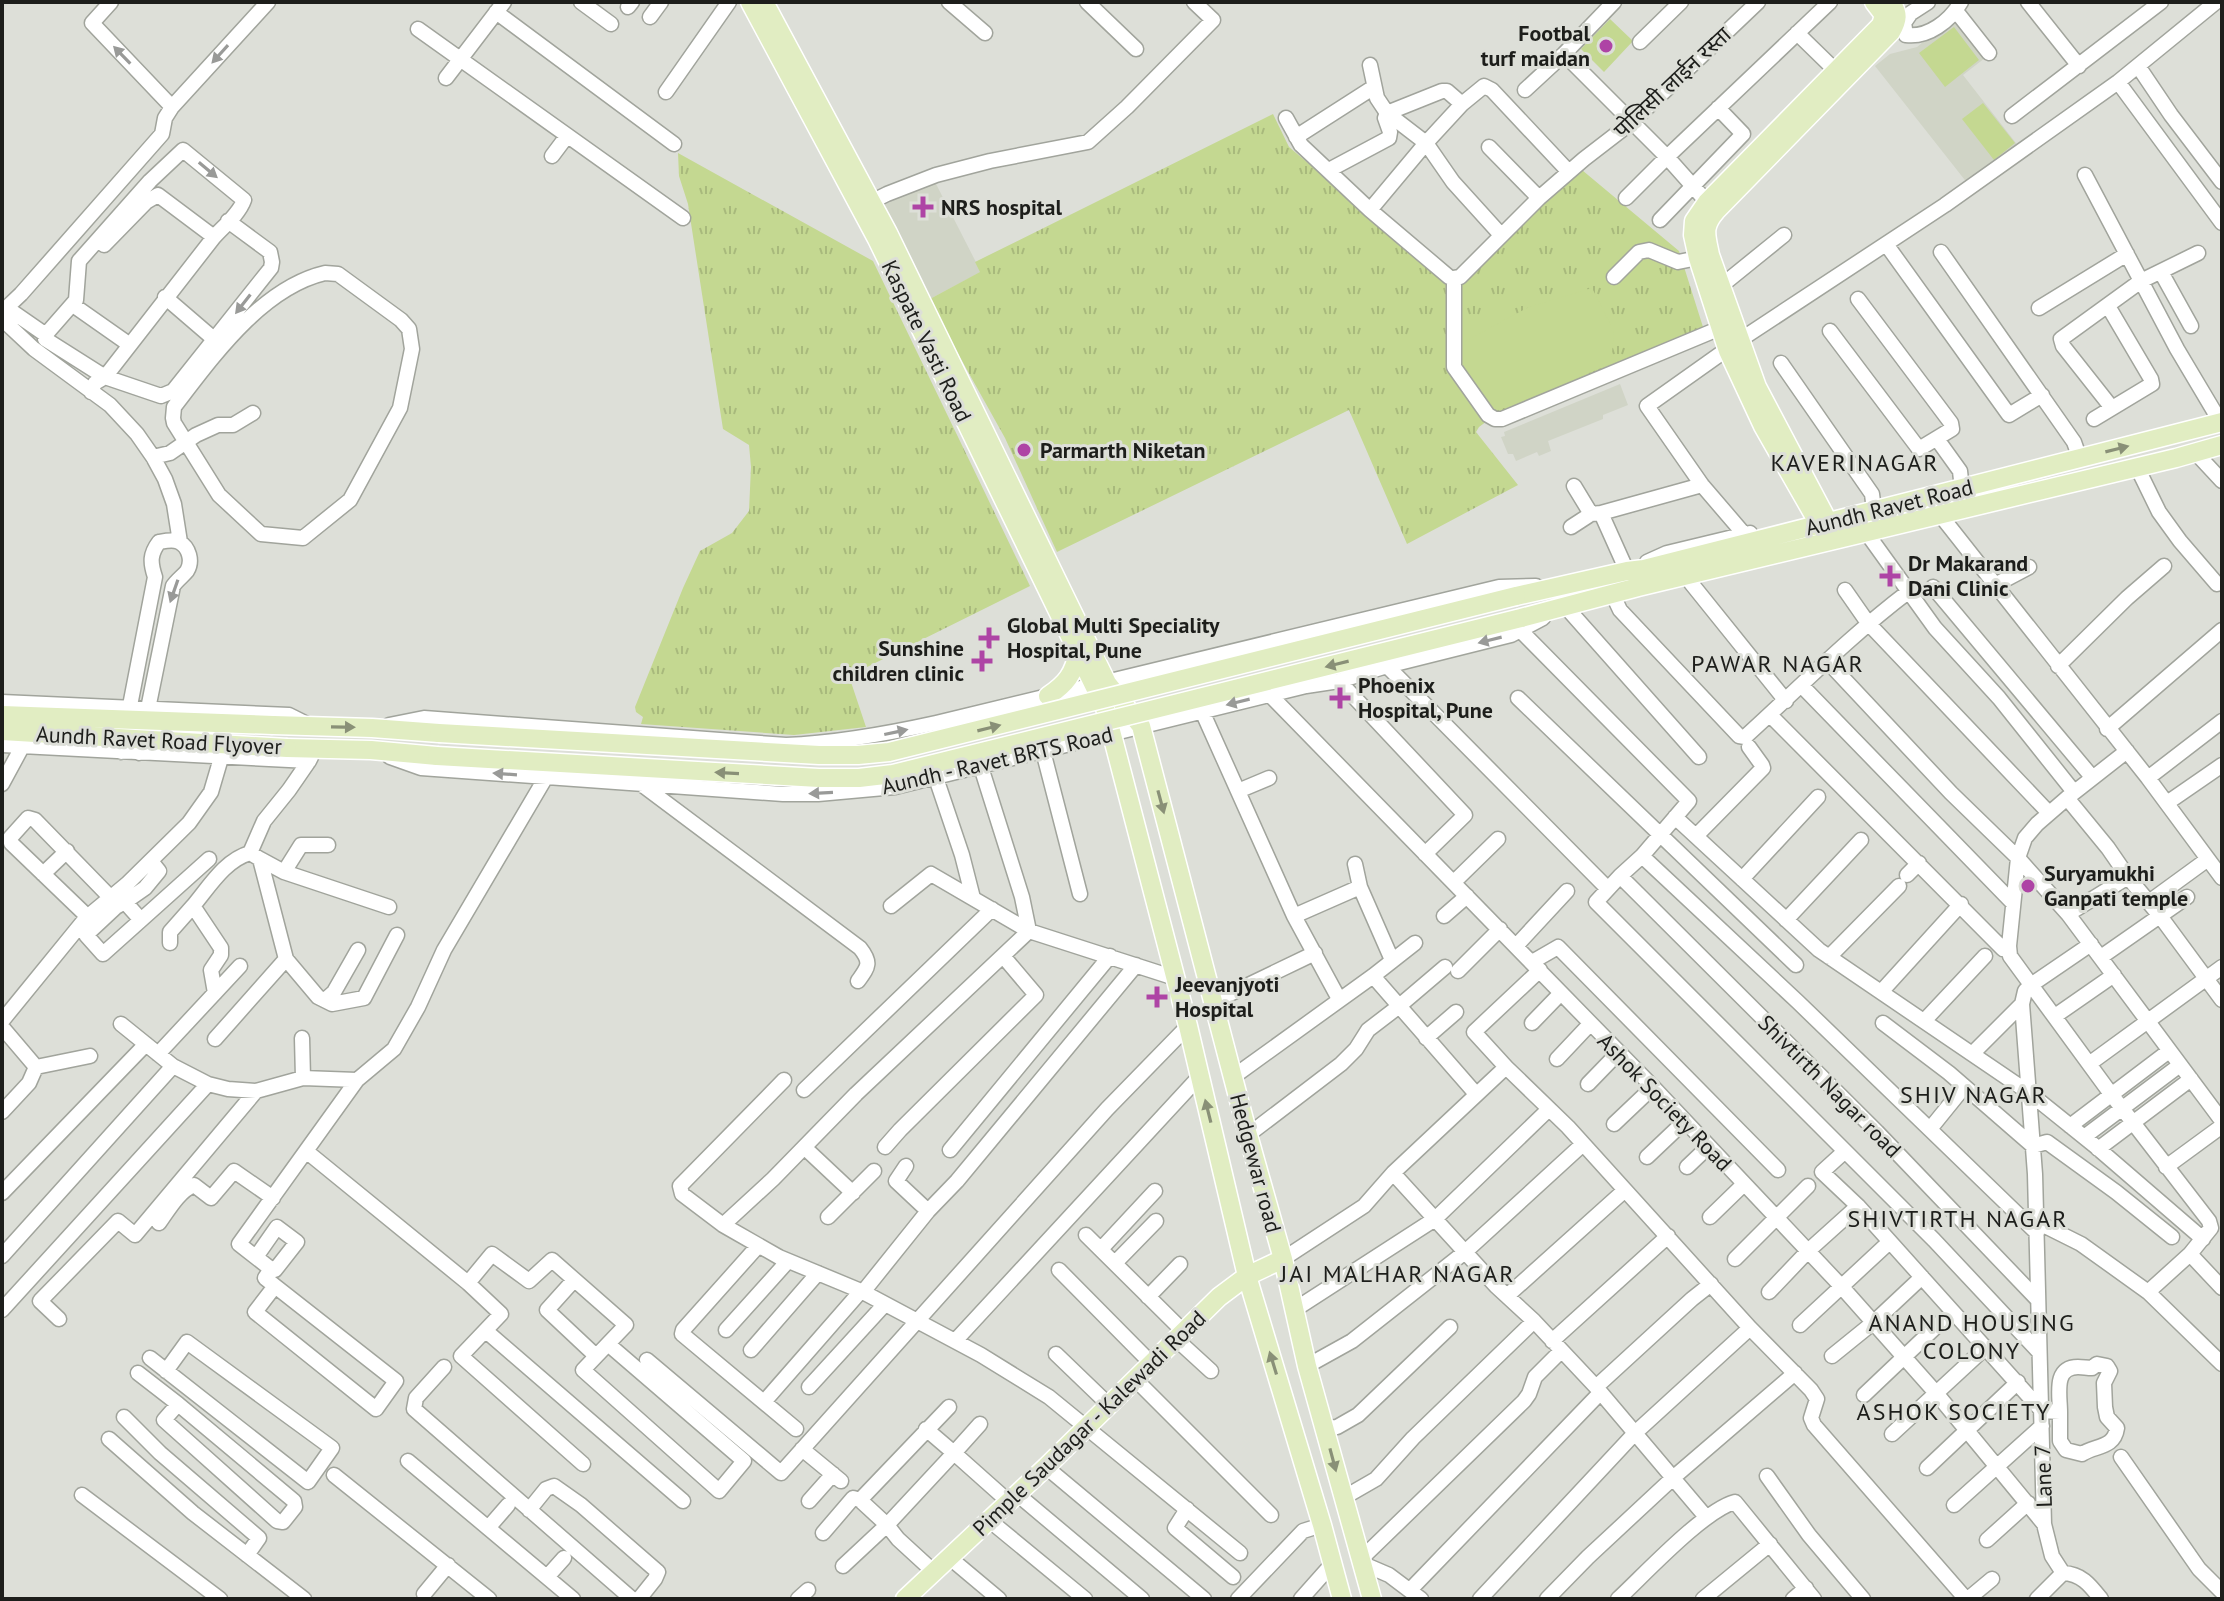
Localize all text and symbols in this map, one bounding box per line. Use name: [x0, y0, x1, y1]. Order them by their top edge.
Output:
place label: Footbal turf maidan: [1481, 19, 1591, 72]
street label: पोलिसी लाईन रस्ता: [1607, 20, 1737, 144]
marker: Footbal turf maidan: [1597, 37, 1615, 55]
one-way arrow: [212, 44, 229, 64]
one-way arrow: [113, 46, 132, 65]
one-way arrow: [198, 161, 218, 178]
place label: NRS hospital: [941, 193, 1062, 221]
marker: NRS hospital: [912, 196, 934, 218]
street label: Kaspate Vasti Road: [876, 255, 978, 427]
one-way arrow: [235, 294, 251, 314]
place label: Parmarth Niketan: [1040, 436, 1206, 464]
marker: Parmarth Niketan: [1015, 441, 1033, 459]
one-way arrow: [2104, 443, 2129, 455]
district label: KAVERINAGAR: [1770, 447, 1940, 478]
street label: Aundh Ravet Road: [1802, 473, 1976, 541]
place label: Dr Makarand Dani Clinic: [1908, 549, 2028, 602]
marker: Dr Makarand Dani Clinic: [1879, 565, 1901, 587]
one-way arrow: [168, 579, 180, 603]
place label: Global Multi Speciality Hospital, Pune: [1007, 611, 1220, 664]
marker: Global Multi Speciality Hospital, Pune: [978, 627, 1000, 649]
place label: Sunshine children clinic: [832, 634, 964, 687]
one-way arrow: [1477, 634, 1502, 647]
district label: PAWAR NAGAR: [1691, 648, 1865, 679]
marker: Sunshine children clinic: [971, 650, 993, 672]
one-way arrow: [1324, 659, 1349, 671]
place label: Phoenix Hospital, Pune: [1358, 671, 1493, 724]
marker: Phoenix Hospital, Pune: [1329, 687, 1351, 709]
one-way arrow: [1225, 697, 1250, 709]
street label: Aundh Ravet Road Flyover: [35, 720, 283, 760]
street label: Aundh - Ravet BRTS Road: [879, 720, 1115, 800]
one-way arrow: [331, 721, 356, 734]
one-way arrow: [977, 722, 1002, 734]
one-way arrow: [883, 725, 908, 738]
one-way arrow: [714, 766, 739, 779]
one-way arrow: [492, 767, 517, 780]
one-way arrow: [808, 787, 833, 800]
one-way arrow: [1155, 790, 1168, 814]
place label: Suryamukhi Ganpati temple: [2044, 859, 2188, 912]
marker: Suryamukhi Ganpati temple: [2019, 877, 2037, 895]
place label: Jeevanjyoti Hospital: [1174, 970, 1279, 1023]
marker: Jeevanjyoti Hospital: [1146, 986, 1168, 1008]
street label: Shivtirth Nagar road: [1753, 1009, 1907, 1163]
street label: Ashok Society Road: [1592, 1027, 1738, 1177]
district label: SHIV NAGAR: [1900, 1079, 2048, 1110]
street label: Hedgewar road: [1224, 1090, 1288, 1236]
one-way arrow: [1201, 1099, 1213, 1124]
district label: SHIVTIRTH NAGAR: [1847, 1203, 2069, 1234]
district label: JAI MALHAR NAGAR: [1279, 1258, 1516, 1289]
street label: Pimple Saudagar - Kalewadi Road: [967, 1304, 1211, 1542]
district label: ANAND HOUSING COLONY: [1868, 1307, 2076, 1366]
one-way arrow: [1266, 1350, 1279, 1374]
district label: ASHOK SOCIETY: [1857, 1396, 2051, 1427]
street label: Lane 7: [2028, 1444, 2058, 1508]
one-way arrow: [1327, 1447, 1339, 1472]

